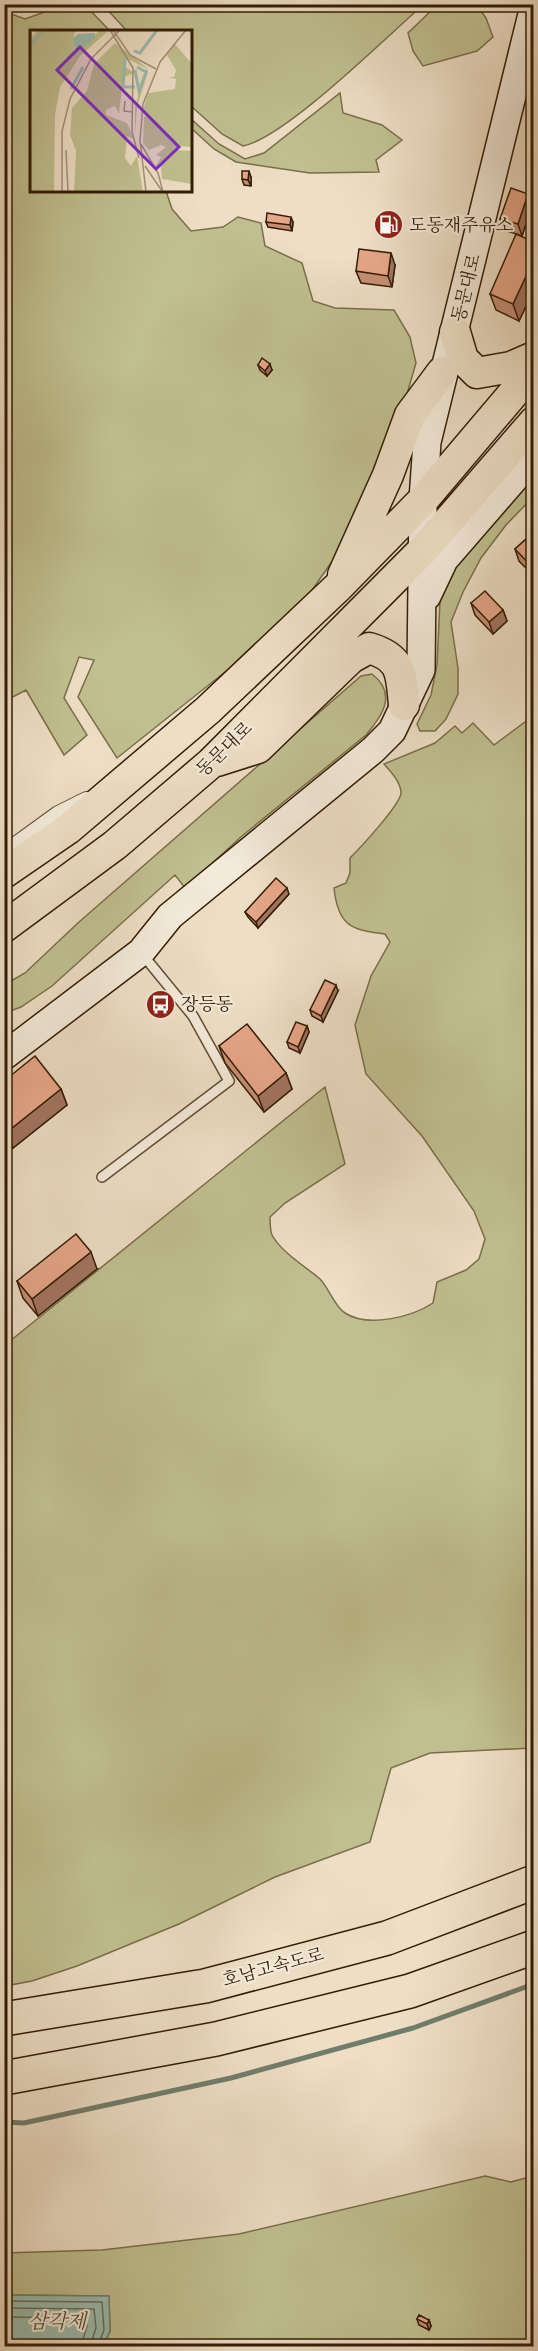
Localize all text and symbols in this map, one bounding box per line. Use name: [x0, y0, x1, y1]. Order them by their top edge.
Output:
inset map: [30, 30, 192, 192]
fuel station icon: 도동재주유소: [372, 209, 404, 241]
place label: 도동재주유소: [409, 214, 513, 236]
street label: 동문대로: [447, 252, 485, 324]
street label: 동문대로: [191, 717, 257, 781]
bus stop icon: 장등동: [144, 988, 176, 1020]
place label: 장등동: [181, 993, 233, 1015]
street label: 호남고속도로: [220, 1943, 326, 1991]
water label: 삼각제: [28, 2309, 89, 2333]

